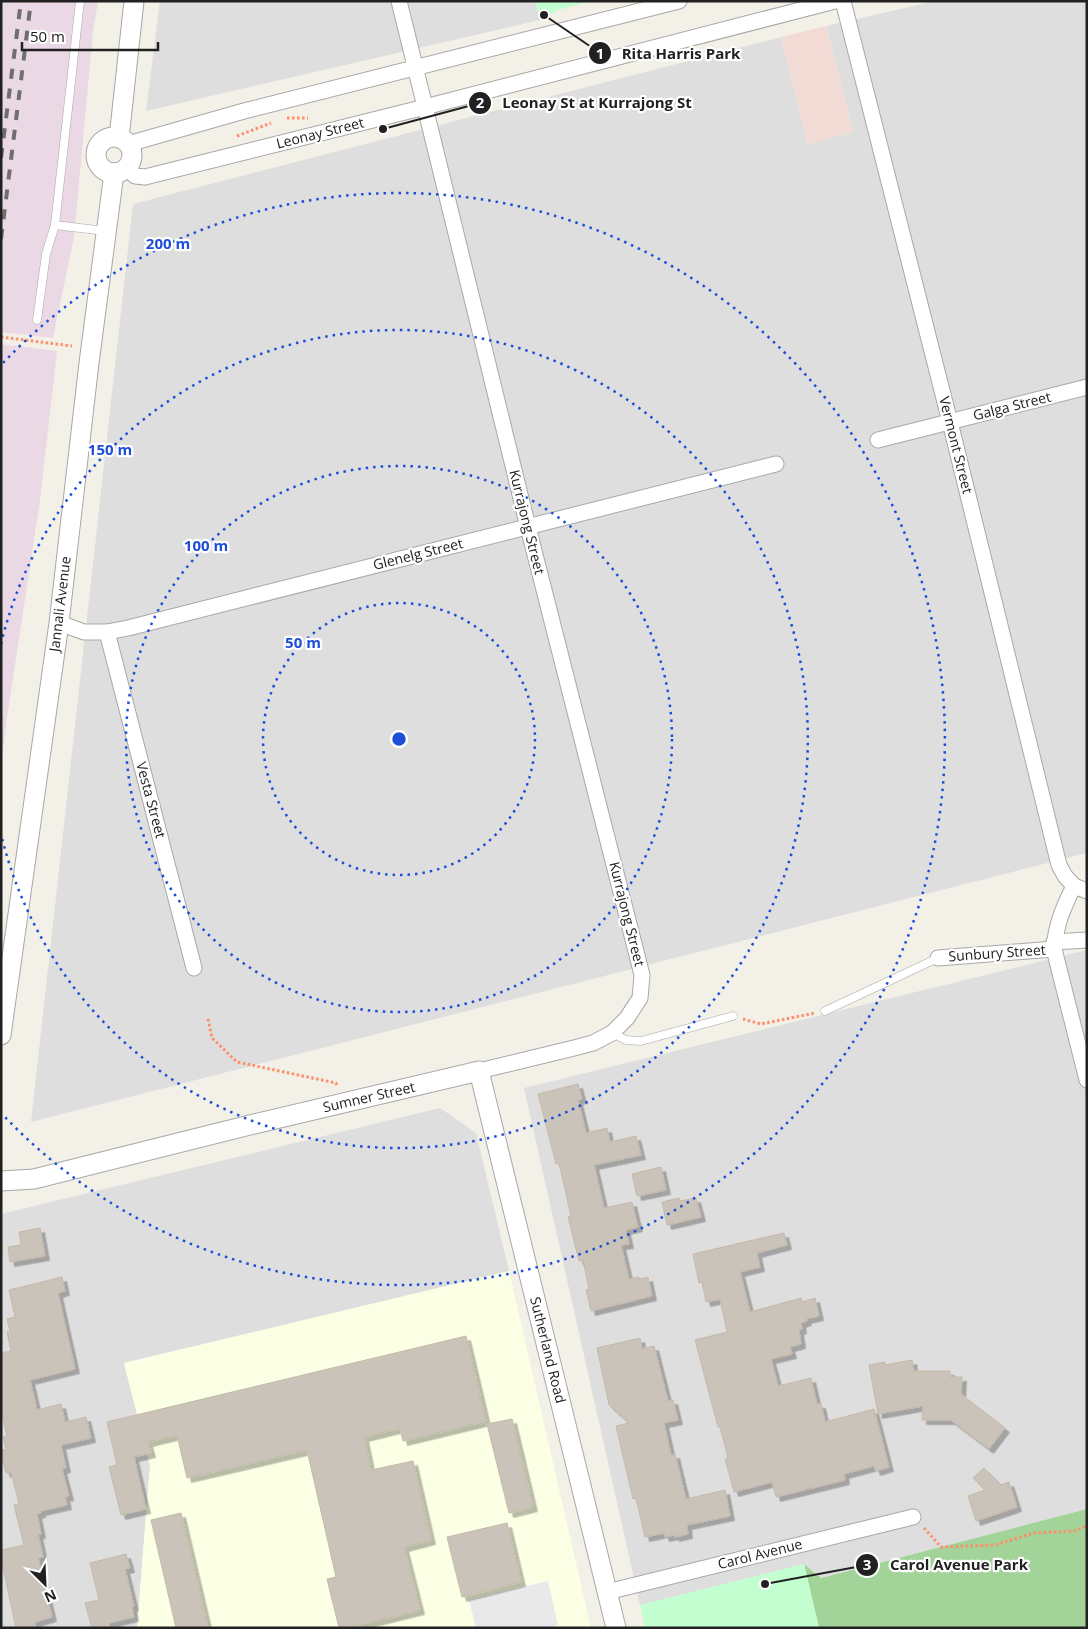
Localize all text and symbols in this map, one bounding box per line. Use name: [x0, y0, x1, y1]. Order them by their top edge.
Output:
scale bar: [22, 20, 159, 52]
text: 50 m: [30, 26, 65, 46]
callout: Rita Harris Park: [587, 38, 751, 68]
text: 1: [596, 43, 604, 63]
text: Rita Harris Park: [622, 43, 741, 63]
callout: Leonay St at Kurrajong St: [467, 88, 702, 118]
text: 2: [476, 92, 485, 112]
text: Leonay St at Kurrajong St: [502, 92, 692, 112]
street label: Leonay Street: [274, 112, 366, 153]
text: 200 m: [146, 233, 190, 253]
street label: Galga Street: [971, 387, 1053, 424]
street label: Vermont Street: [935, 394, 978, 496]
text: 150 m: [88, 439, 132, 459]
street label: Kurrajong Street: [505, 468, 550, 576]
street label: Glenelg Street: [371, 533, 465, 574]
text: 100 m: [184, 535, 228, 555]
street label: Jannali Avenue: [44, 555, 75, 655]
text: 50 m: [285, 632, 321, 652]
centre of rings: [390, 730, 408, 748]
street label: Vesta Street: [132, 760, 171, 840]
street label: Kurrajong Street: [605, 860, 650, 968]
street label: Sunbury Street: [948, 940, 1046, 965]
street label: Sumner Street: [321, 1077, 417, 1116]
street label: Sutherland Road: [526, 1295, 571, 1405]
street label: Carol Avenue: [716, 1534, 804, 1573]
callout: Carol Avenue Park: [855, 1550, 1038, 1580]
text: 3: [863, 1554, 871, 1574]
text: Carol Avenue Park: [890, 1554, 1029, 1574]
north arrow: [20, 1559, 70, 1609]
text: N: [41, 1585, 60, 1607]

